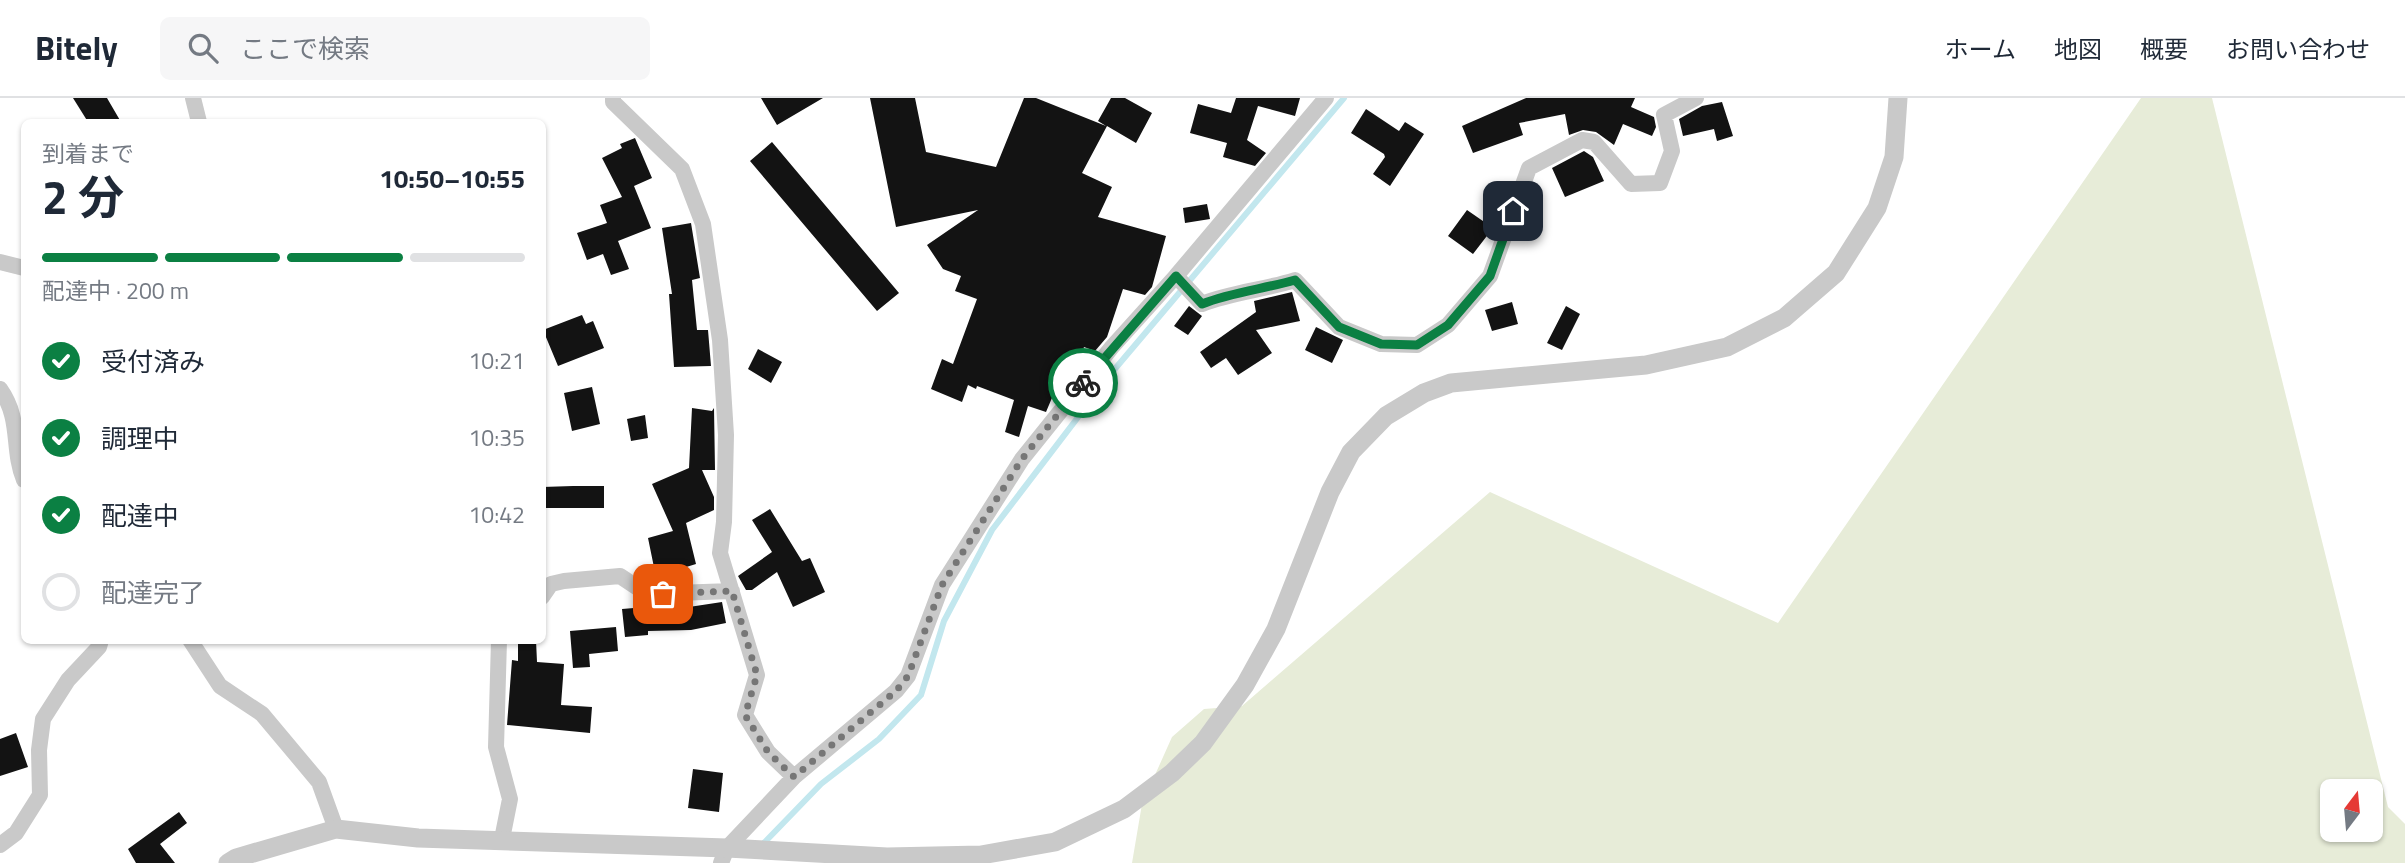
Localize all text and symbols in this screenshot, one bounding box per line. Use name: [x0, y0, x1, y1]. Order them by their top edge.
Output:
search box: [160, 17, 650, 80]
text: Bitely: [35, 23, 118, 73]
icon: search: [184, 29, 222, 67]
text: ここで検索: [240, 29, 370, 68]
text: ホーム: [1945, 31, 2016, 67]
text: 地図: [2054, 31, 2102, 67]
text: 概要: [2140, 31, 2188, 67]
text: お問い合わせ: [2226, 31, 2370, 67]
text: 到着まで: [42, 136, 134, 171]
text: 10:50–10:55: [379, 159, 525, 198]
text: 2 分: [42, 162, 124, 232]
pin: [1483, 181, 1543, 241]
icon: home: [1494, 192, 1532, 230]
text: 配達中 · 200 m: [42, 273, 189, 308]
icon: check: [42, 342, 80, 380]
text: 受付済み: [101, 342, 205, 381]
text: 10:21: [468, 343, 525, 378]
courier: [1048, 348, 1118, 418]
icon: bike: [1064, 364, 1102, 402]
icon: check: [42, 419, 80, 457]
text: 調理中: [101, 419, 179, 458]
text: 10:35: [468, 420, 525, 455]
icon: check: [42, 496, 80, 534]
text: 配達中: [101, 496, 179, 535]
text: 10:42: [468, 497, 525, 532]
pin: [633, 564, 693, 624]
text: 配達完了: [101, 573, 205, 612]
icon: bag: [644, 575, 682, 613]
north arrow: [2320, 779, 2384, 842]
map controls: [2320, 779, 2383, 842]

